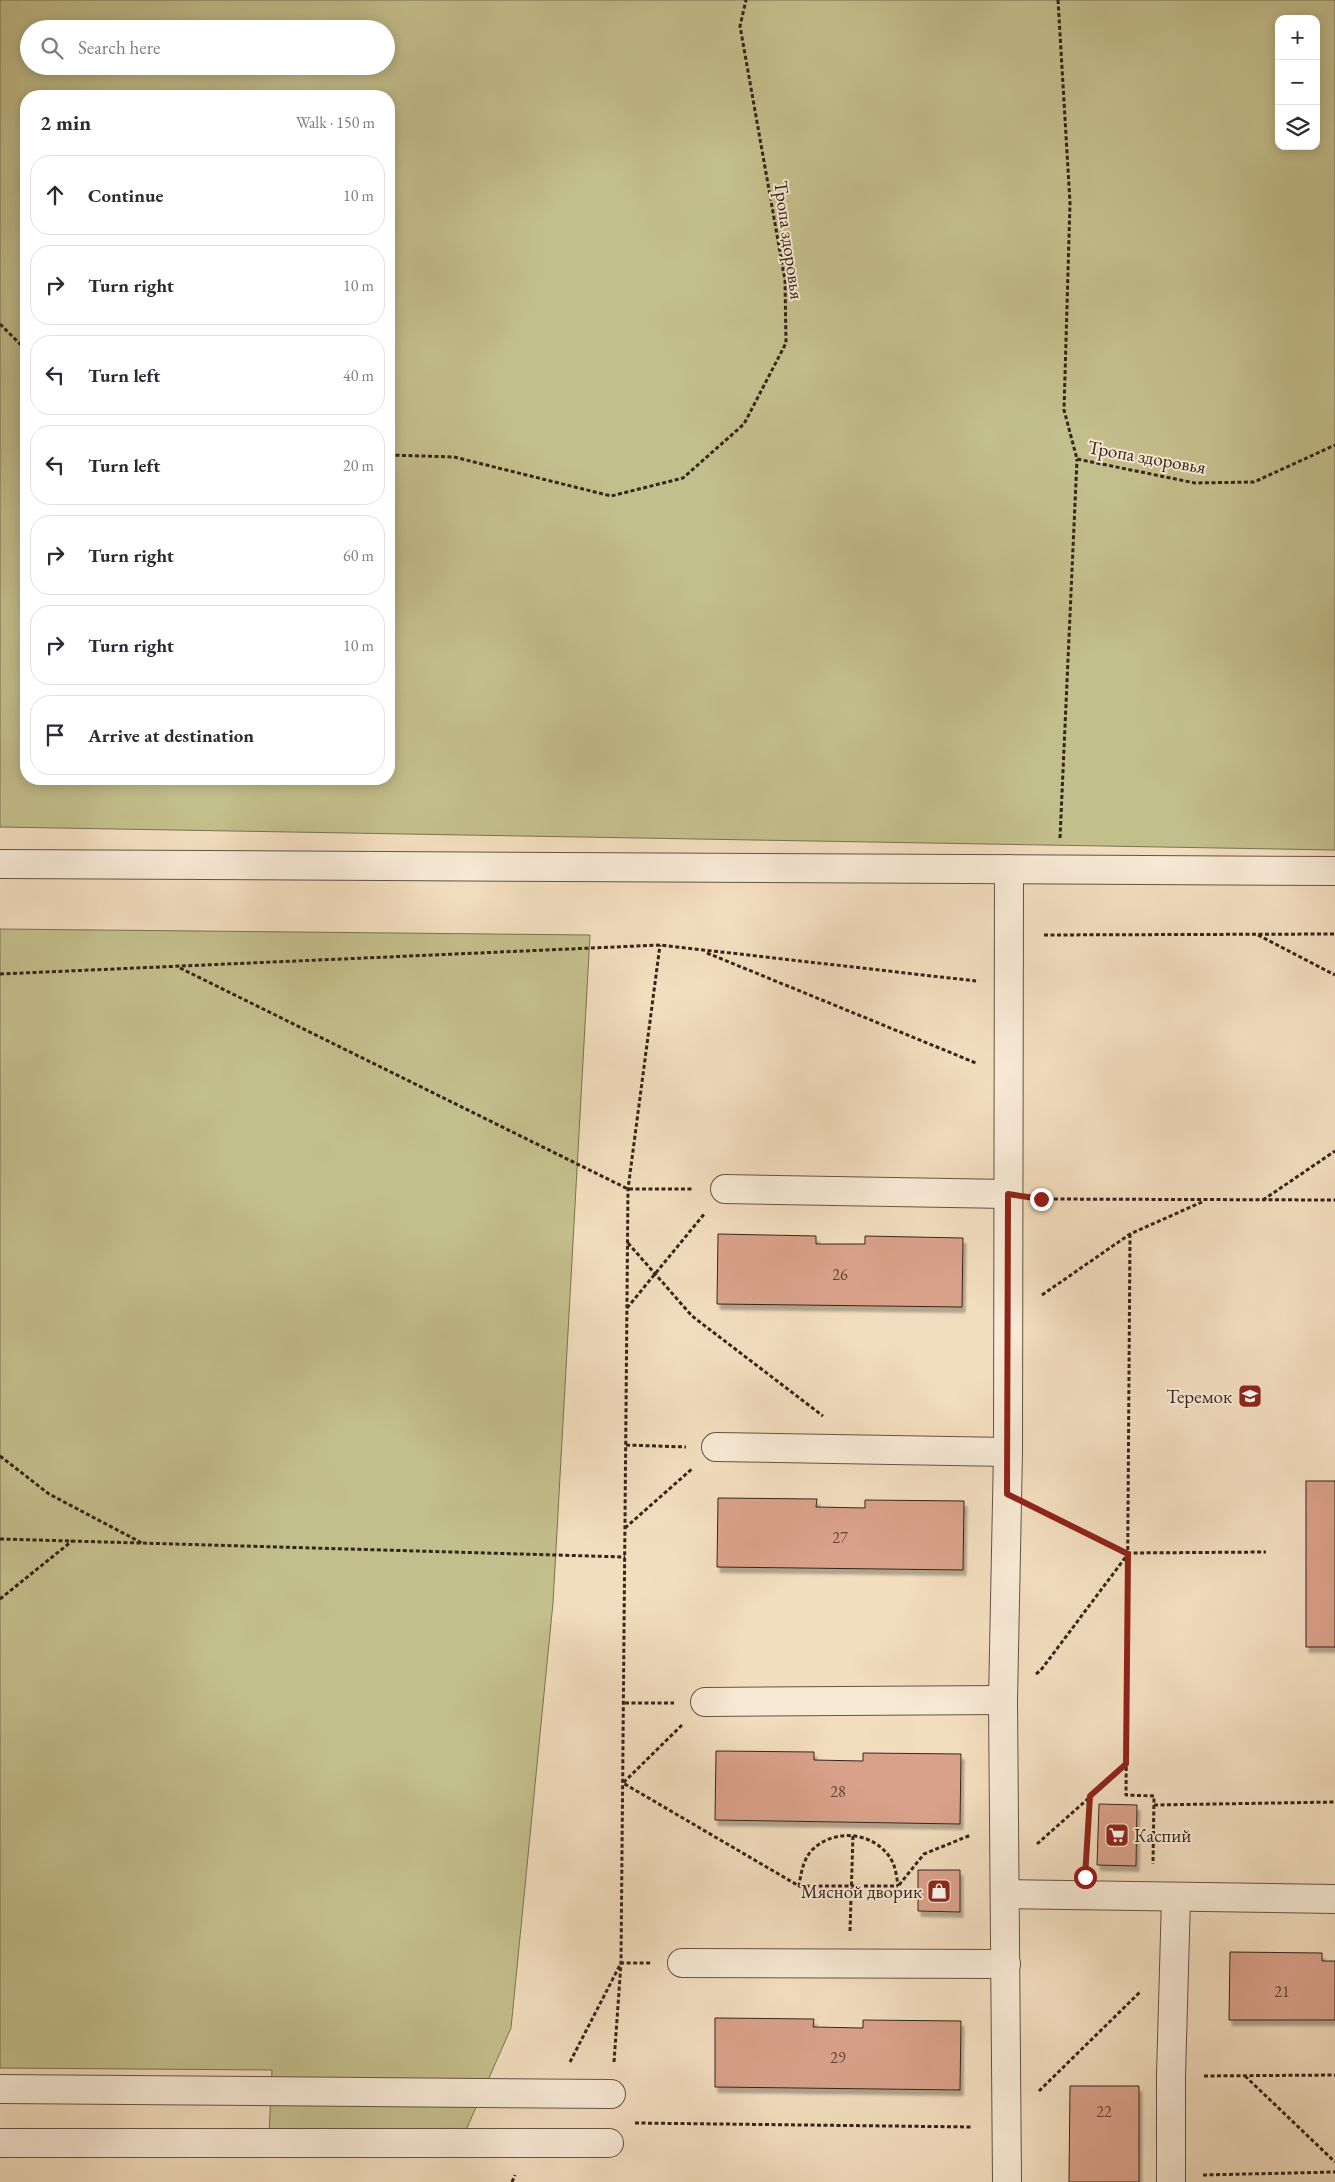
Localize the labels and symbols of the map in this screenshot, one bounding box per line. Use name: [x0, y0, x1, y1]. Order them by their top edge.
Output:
street label: Тропа здоровья: [768, 179, 810, 301]
street label: Тропа здоровья: [1086, 434, 1209, 480]
route end: [1030, 1188, 1053, 1211]
house number: 26: [832, 1264, 848, 1285]
school or university icon: Теремок: [1237, 1383, 1263, 1409]
place label: Теремок: [1166, 1384, 1232, 1409]
house number: 27: [832, 1527, 848, 1548]
house number: 28: [830, 1781, 846, 1802]
supermarket icon: Каспий: [1104, 1822, 1130, 1848]
place label: Каспий: [1134, 1823, 1191, 1848]
route start: [1074, 1866, 1097, 1889]
shop icon: Мясной дворик: [926, 1878, 952, 1904]
place label: Мясной дворик: [801, 1879, 922, 1904]
house number: 21: [1274, 1981, 1290, 2002]
house number: 29: [830, 2047, 846, 2068]
house number: 22: [1096, 2101, 1112, 2122]

